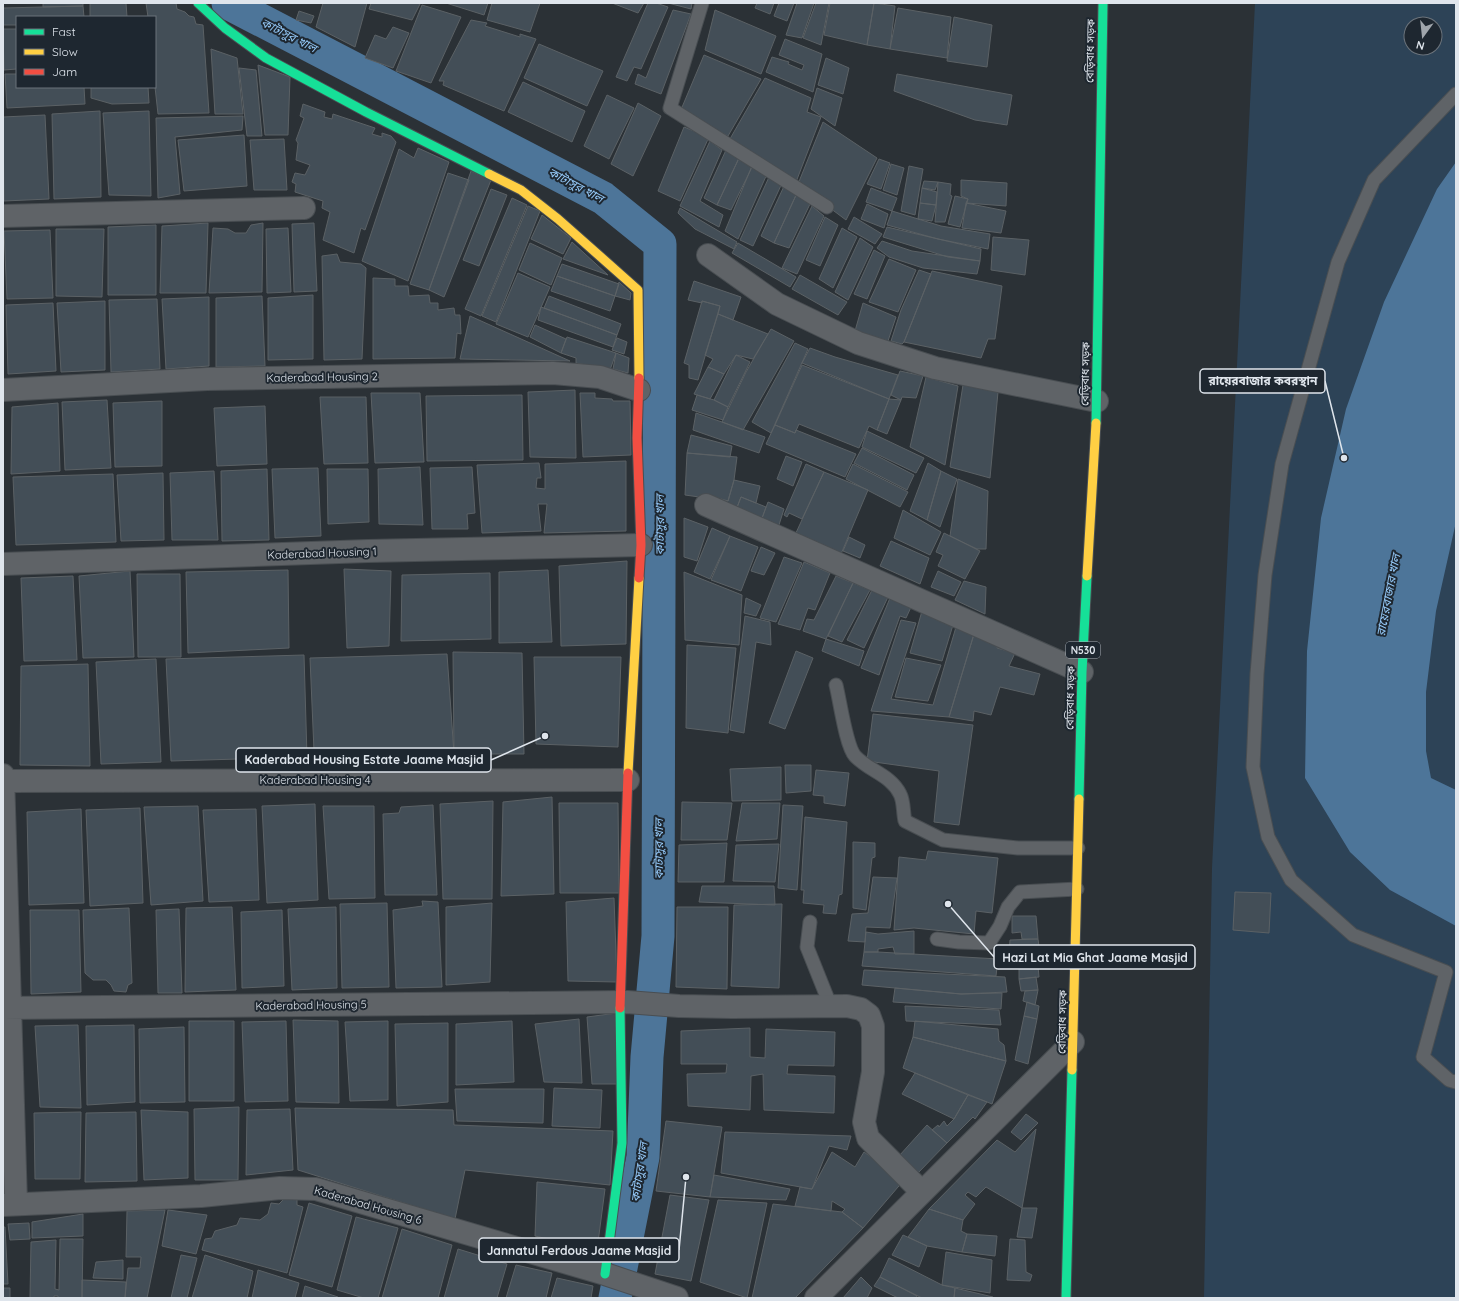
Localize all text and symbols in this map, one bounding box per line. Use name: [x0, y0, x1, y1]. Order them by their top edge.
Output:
water label: কাটাসুর খাল: [259, 15, 321, 56]
legend: [16, 16, 156, 88]
north arrow: [1403, 16, 1443, 56]
street label: বেড়িবাধ সড়ক: [1082, 19, 1098, 83]
text: Fast: [52, 24, 76, 39]
text: N: [1415, 38, 1426, 53]
text: Slow: [52, 44, 78, 59]
text: Jam: [52, 64, 77, 79]
water label: কাটাসুর খাল: [546, 164, 608, 207]
street label: বেড়িবাধ সড়ক: [1077, 342, 1093, 406]
street label: Kaderabad Housing 2: [266, 369, 378, 385]
callout: রায়েরবাজার কবরস্থান: [1200, 369, 1325, 393]
text: রায়েরবাজার কবরস্থান: [1208, 373, 1318, 388]
water label: কাটাসুর খাল: [652, 493, 667, 555]
street label: Kaderabad Housing 1: [267, 544, 377, 562]
water label: রায়েরবাজার খাল: [1373, 550, 1404, 637]
road number: N530: [1066, 642, 1100, 658]
street label: বেড়িবাধ সড়ক: [1062, 666, 1078, 730]
callout: Kaderabad Housing Estate Jaame Masjid: [236, 748, 491, 772]
text: Kaderabad Housing Estate Jaame Masjid: [244, 752, 484, 767]
street label: Kaderabad Housing 4: [259, 773, 371, 787]
water label: কাটাসুর খাল: [651, 817, 666, 879]
callout: Hazi Lat Mia Ghat Jaame Masjid: [994, 945, 1195, 969]
text: Hazi Lat Mia Ghat Jaame Masjid: [1002, 950, 1188, 965]
street label: বেড়িবাধ সড়ক: [1054, 990, 1070, 1054]
street label: Kaderabad Housing 5: [255, 997, 367, 1013]
water label: কাটাসুর খাল: [627, 1139, 651, 1203]
street label: Kaderabad Housing 6: [313, 1183, 423, 1227]
callout: Jannatul Ferdous Jaame Masjid: [479, 1238, 679, 1262]
text: Jannatul Ferdous Jaame Masjid: [487, 1243, 671, 1258]

